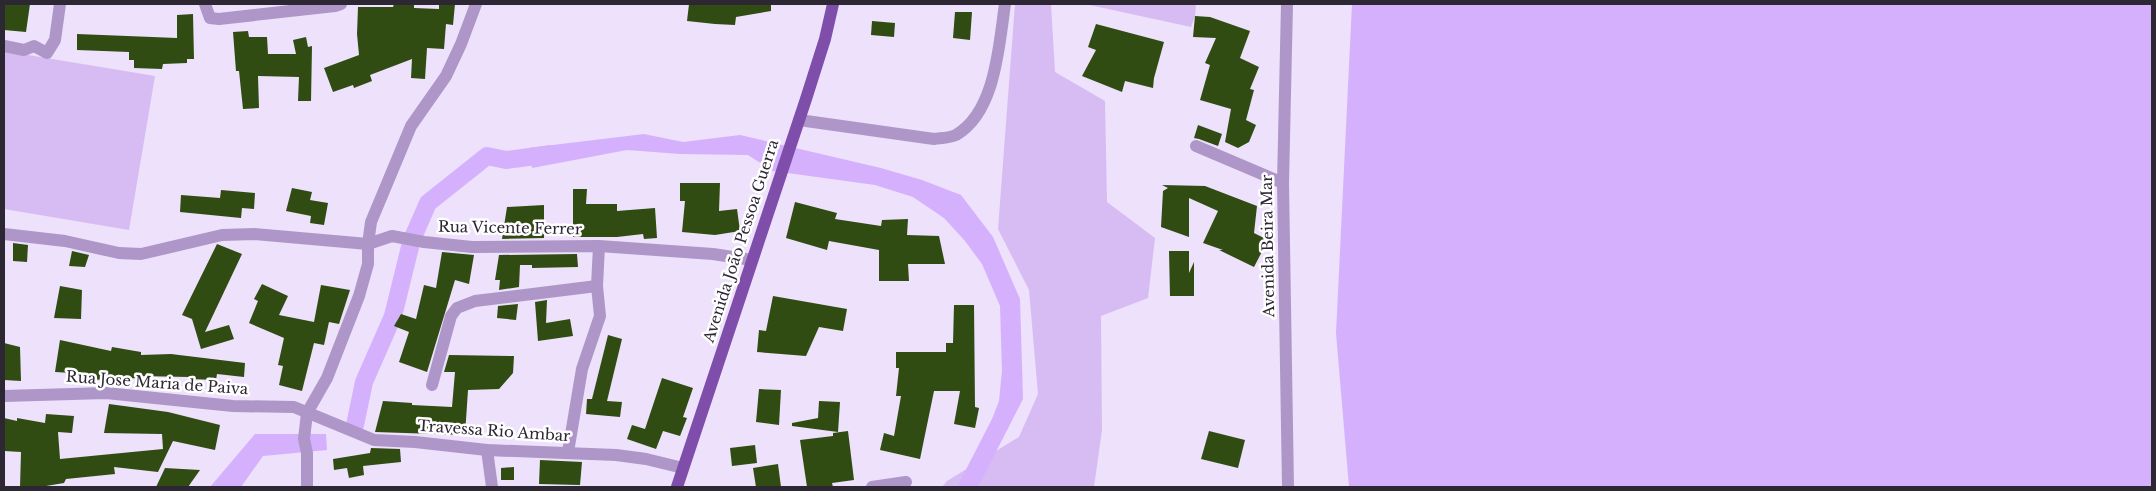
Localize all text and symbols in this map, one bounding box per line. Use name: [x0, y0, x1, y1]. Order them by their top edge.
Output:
street label: Avenida João Pessoa Guerra: [698, 136, 783, 346]
street label: Avenida Beira Mar: [1257, 174, 1278, 319]
street label: Rua Vicente Ferrer: [438, 217, 583, 238]
street label: Rua Jose Maria de Paiva: [65, 367, 249, 398]
street label: Travessa Rio Ambar: [417, 416, 572, 445]

